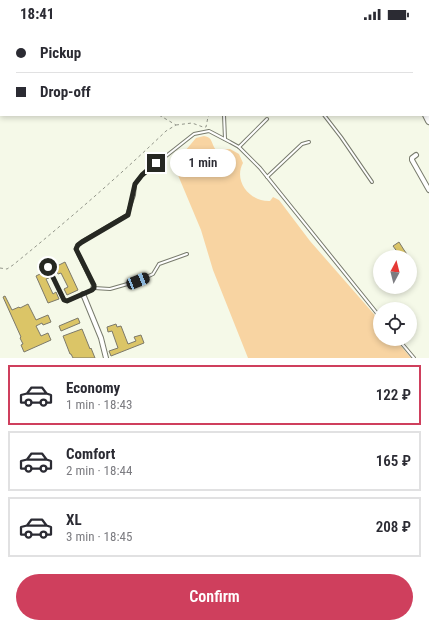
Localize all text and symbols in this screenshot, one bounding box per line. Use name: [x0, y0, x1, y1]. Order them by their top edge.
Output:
text: 18:41: [20, 5, 54, 23]
text: Pickup: [40, 44, 81, 62]
text: Drop-off: [40, 83, 91, 101]
callout: 1 min: [170, 149, 236, 177]
route end: [147, 154, 165, 172]
text: 1 min: [189, 155, 217, 170]
north arrow: [373, 250, 417, 294]
map controls: [373, 250, 417, 346]
route start: [39, 258, 57, 276]
car: [125, 271, 151, 291]
button: locate: [373, 302, 417, 346]
icon: car: [18, 377, 54, 413]
text: Economy: [66, 379, 120, 397]
text: 122 ₽: [376, 386, 411, 404]
text: 1 min · 18:43: [66, 397, 132, 412]
icon: car: [18, 443, 54, 479]
text: Comfort: [66, 445, 115, 463]
text: 165 ₽: [376, 452, 411, 470]
text: 2 min · 18:44: [66, 463, 132, 478]
icon: car: [18, 509, 54, 545]
text: XL: [66, 511, 82, 529]
text: 208 ₽: [376, 518, 411, 536]
text: 3 min · 18:45: [66, 529, 132, 544]
button: Confirm: [16, 574, 413, 620]

